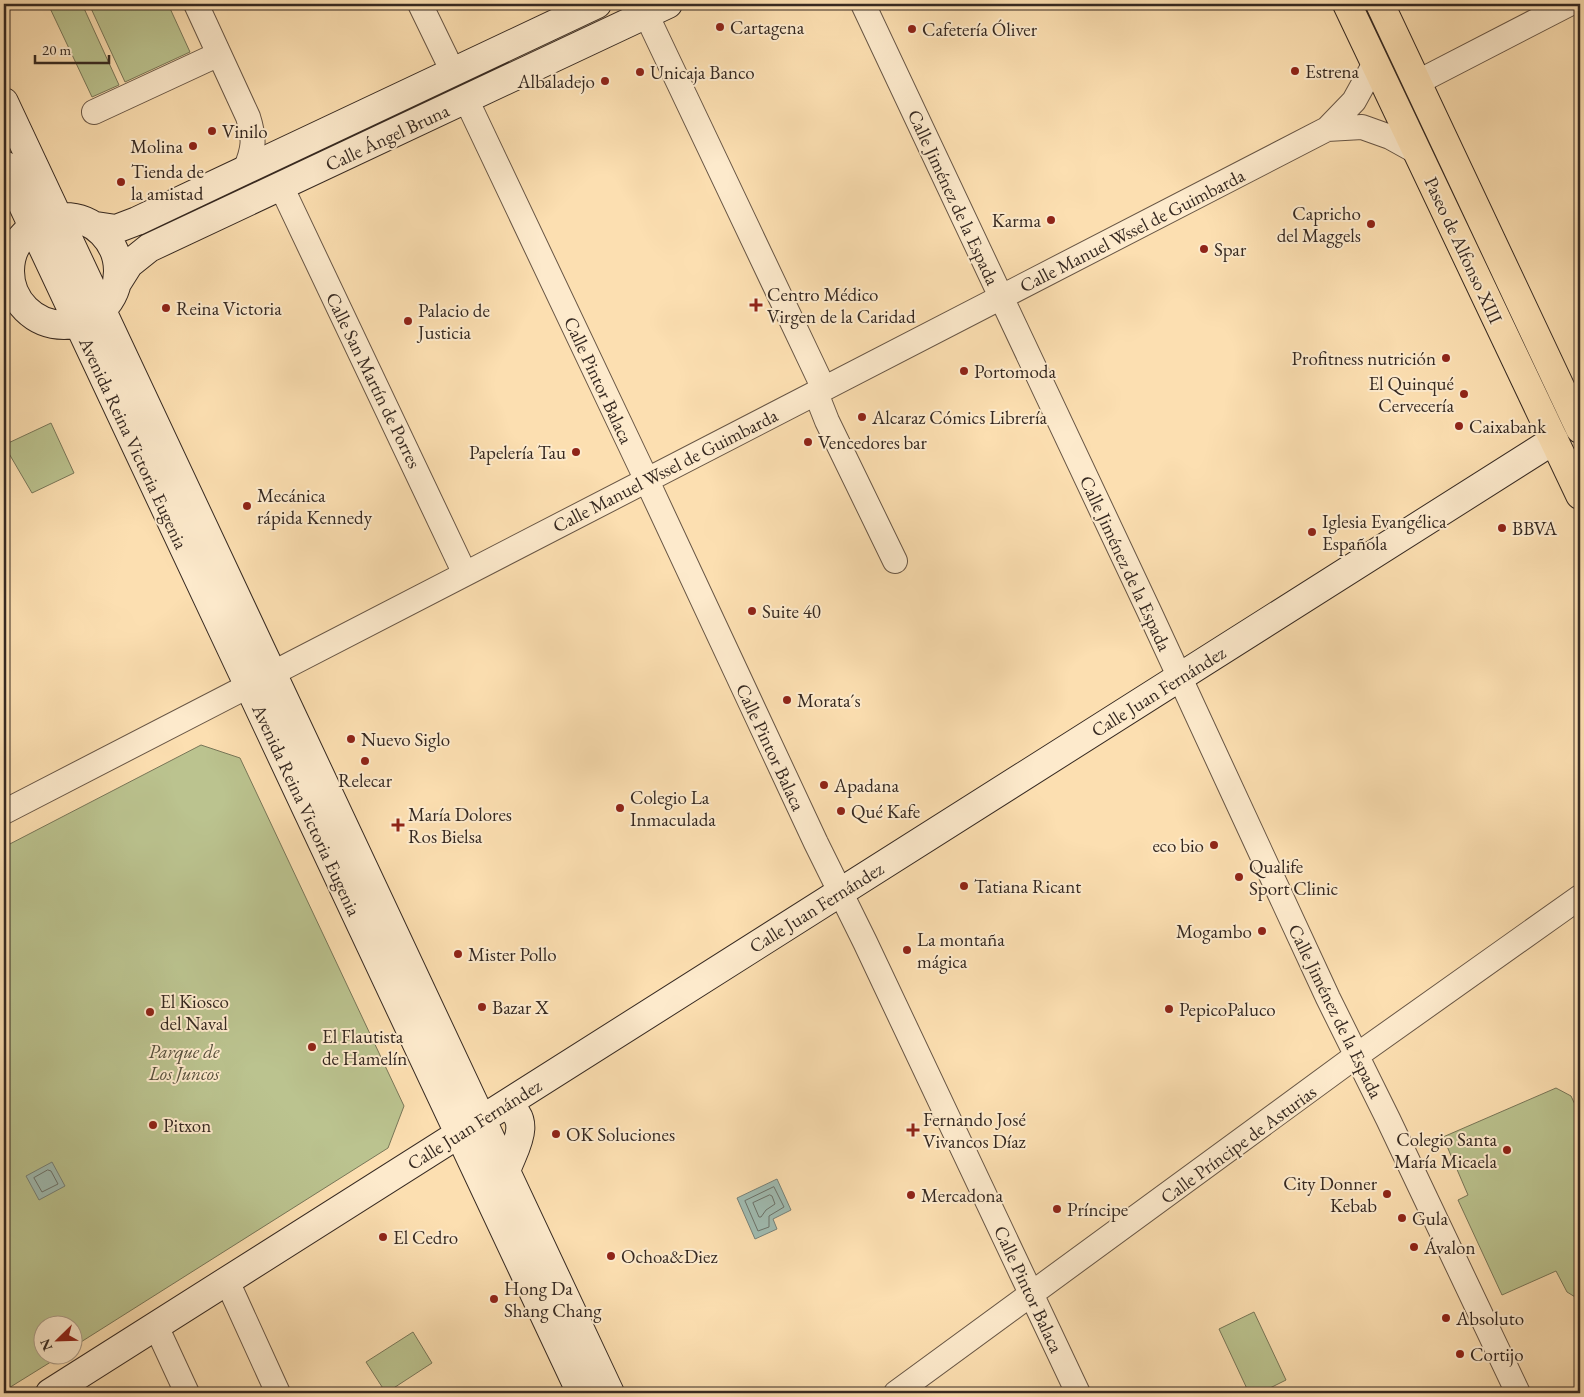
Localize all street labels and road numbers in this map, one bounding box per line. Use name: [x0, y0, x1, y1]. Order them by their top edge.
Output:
street label: Calle Ángel Bruna: [321, 98, 453, 177]
street label: Calle Jiménez de la Espada: [902, 105, 1005, 289]
street label: Calle Manuel Wssel de Guimbarda: [1015, 162, 1249, 298]
street label: Paseo de Alfonso XIII: [1419, 173, 1509, 328]
street label: Calle San Martín de Porres: [320, 288, 427, 472]
street label: Calle Pintor Balaca: [558, 312, 639, 448]
street label: Avenida Reina Victoria Eugenia: [73, 332, 194, 554]
street label: Calle Manuel Wssel de Guimbarda: [548, 402, 782, 538]
street label: Calle Jiménez de la Espada: [1074, 471, 1177, 655]
street label: Calle Juan Fernández: [1086, 640, 1231, 743]
street label: Calle Pintor Balaca: [730, 679, 811, 815]
street label: Avenida Reina Victoria Eugenia: [246, 699, 367, 921]
street label: Calle Juan Fernández: [744, 856, 889, 959]
street label: Calle Jiménez de la Espada: [1282, 920, 1389, 1103]
street label: Calle Juan Fernández: [402, 1073, 547, 1176]
street label: Calle Príncipe de Asturias: [1155, 1079, 1321, 1210]
street label: Calle Pintor Balaca: [988, 1221, 1069, 1357]

